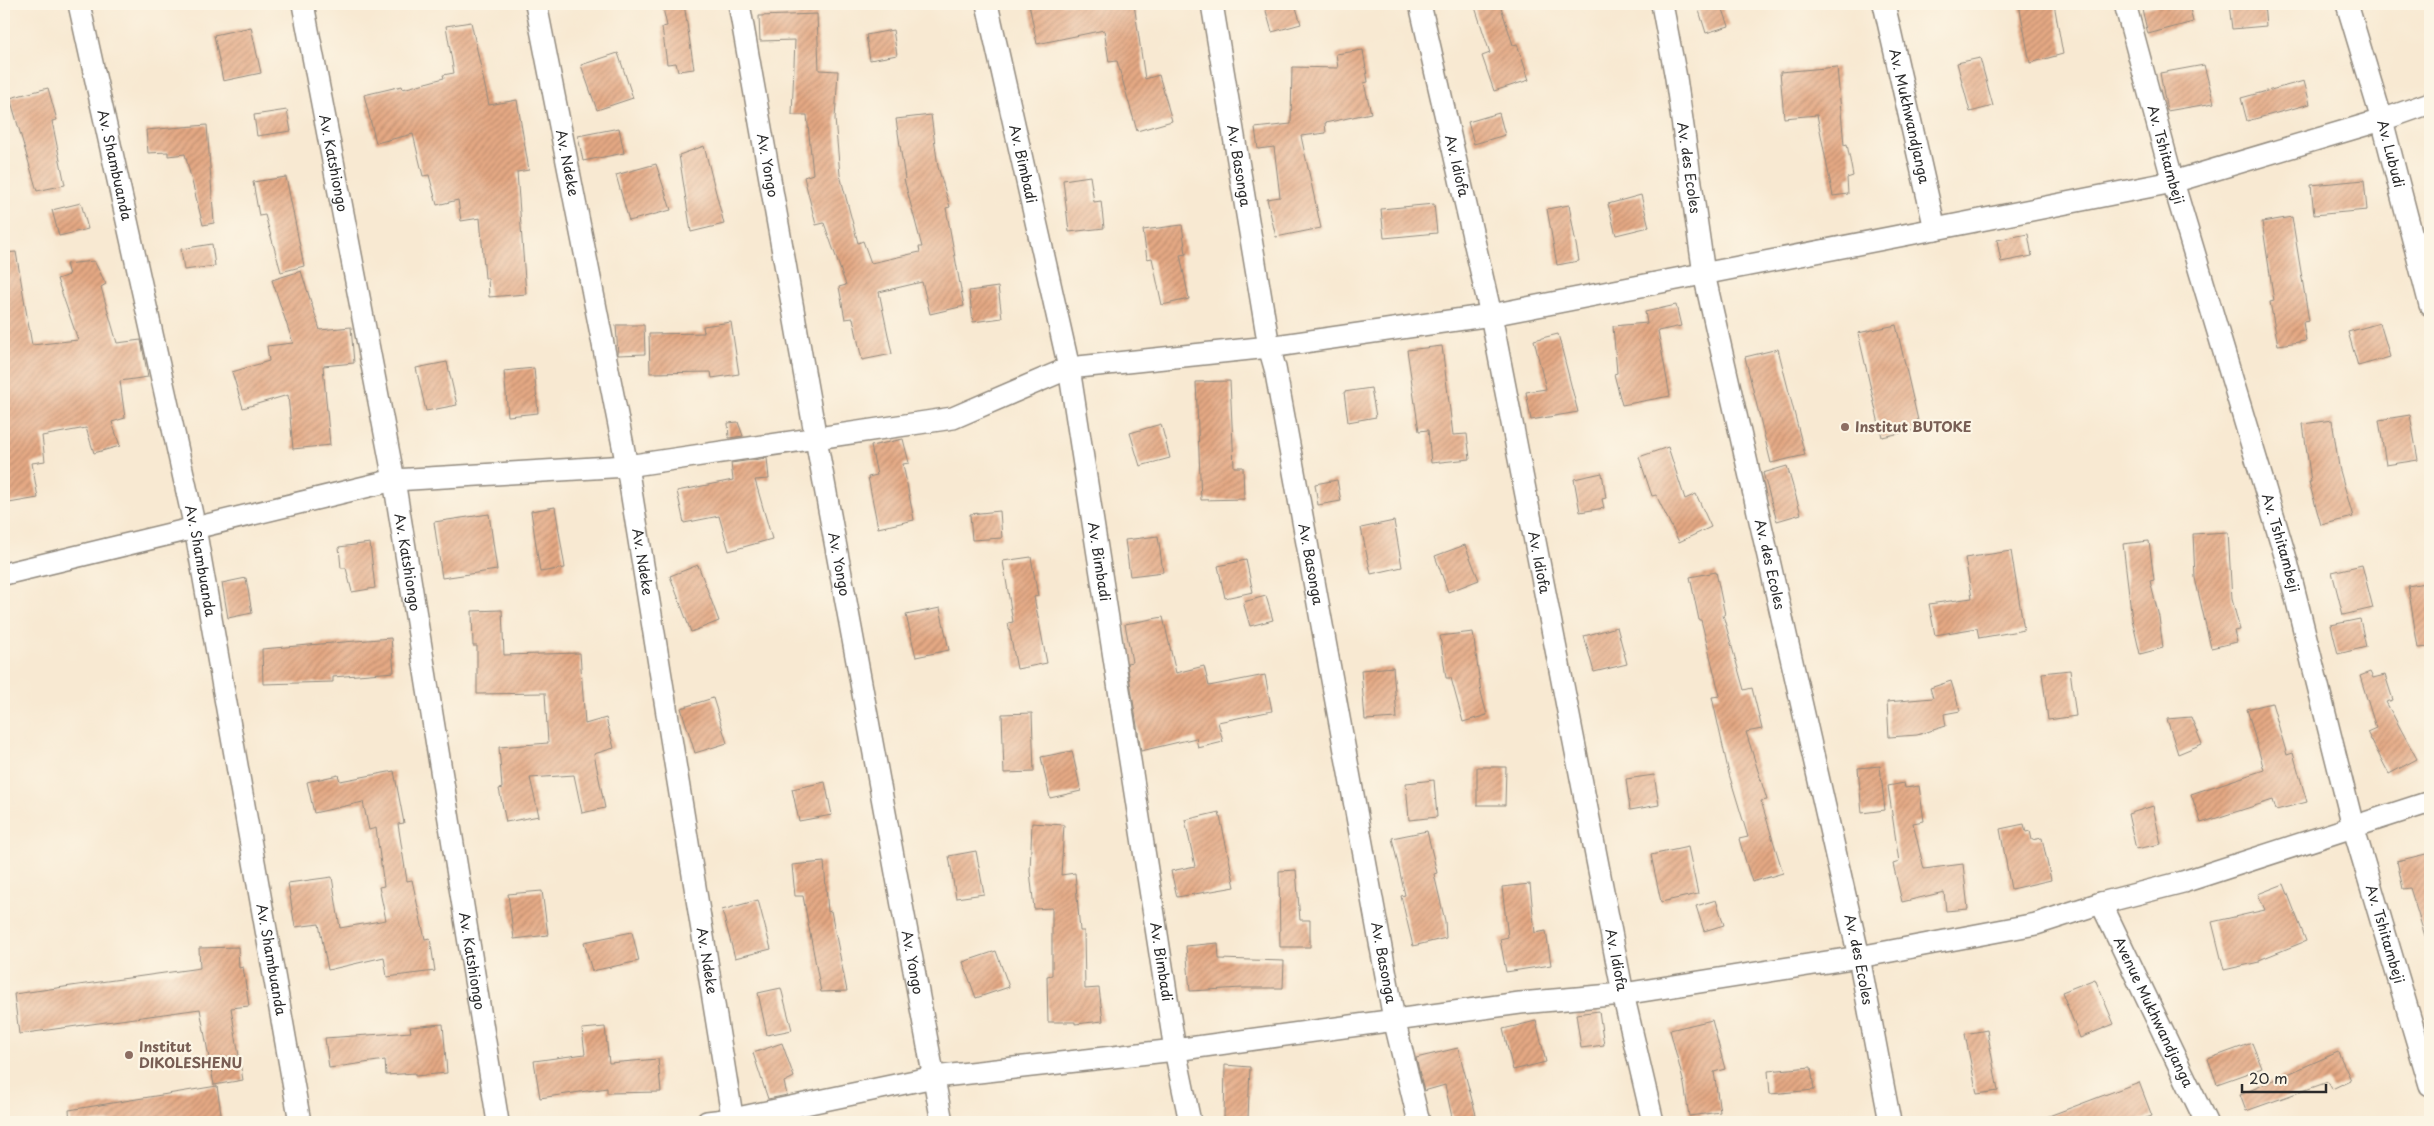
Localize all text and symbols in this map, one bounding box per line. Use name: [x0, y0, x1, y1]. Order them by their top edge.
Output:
street label: Av. Mukhwandjanga: [1884, 46, 1935, 186]
street label: Av. Tshitambeji: [2143, 102, 2190, 207]
street label: Av. Shambuanda: [93, 107, 138, 223]
street label: Av. Katshiongo: [314, 112, 354, 214]
street label: Av. Lubudi: [2372, 117, 2410, 190]
street label: Av. des Ecoles: [1672, 121, 1706, 215]
street label: Av. Bimbadi: [1004, 122, 1043, 205]
street label: Av. Basonga: [1222, 123, 1257, 208]
street label: Av. Ndeke: [551, 128, 585, 198]
street label: Av. Yongo: [752, 132, 784, 199]
street label: Av. Idiofa: [1440, 133, 1475, 199]
place label: Institut BUTOKE: [1855, 416, 1972, 437]
marker: Institut BUTOKE: [1839, 421, 1851, 433]
street label: Av. Tshitambeji: [2257, 491, 2305, 595]
street label: Av. Shambuanda: [180, 503, 222, 619]
street label: Av. Katshiongo: [390, 512, 426, 613]
street label: Av. des Ecoles: [1750, 517, 1791, 612]
street label: Av. Bimbadi: [1083, 520, 1116, 603]
street label: Av. Basonga: [1294, 522, 1329, 607]
street label: Av. Ndeke: [627, 527, 659, 597]
street label: Av. Idiofa: [1523, 529, 1556, 596]
street label: Av. Yongo: [823, 530, 856, 598]
street label: Av. Tshitambeji: [2361, 882, 2410, 986]
street label: Av. Shambuanda: [252, 902, 292, 1017]
street label: Av. Katshiongo: [454, 911, 491, 1012]
street label: Av. des Ecoles: [1840, 912, 1879, 1006]
street label: Av. Bimbadi: [1145, 920, 1178, 1003]
street label: Av. Basonga: [1366, 920, 1402, 1005]
street label: Av. Ndeke: [692, 926, 723, 996]
street label: Av. Idiofa: [1601, 927, 1633, 993]
street label: Av. Yongo: [897, 929, 929, 996]
street label: Avenue Mukhwandjanga: [2109, 933, 2199, 1091]
place label: Institut DIKOLESHENU: [139, 1036, 242, 1073]
marker: Institut DIKOLESHENU: [123, 1049, 135, 1061]
scale bar: [2242, 1061, 2325, 1093]
text: 20 m: [2249, 1066, 2288, 1089]

